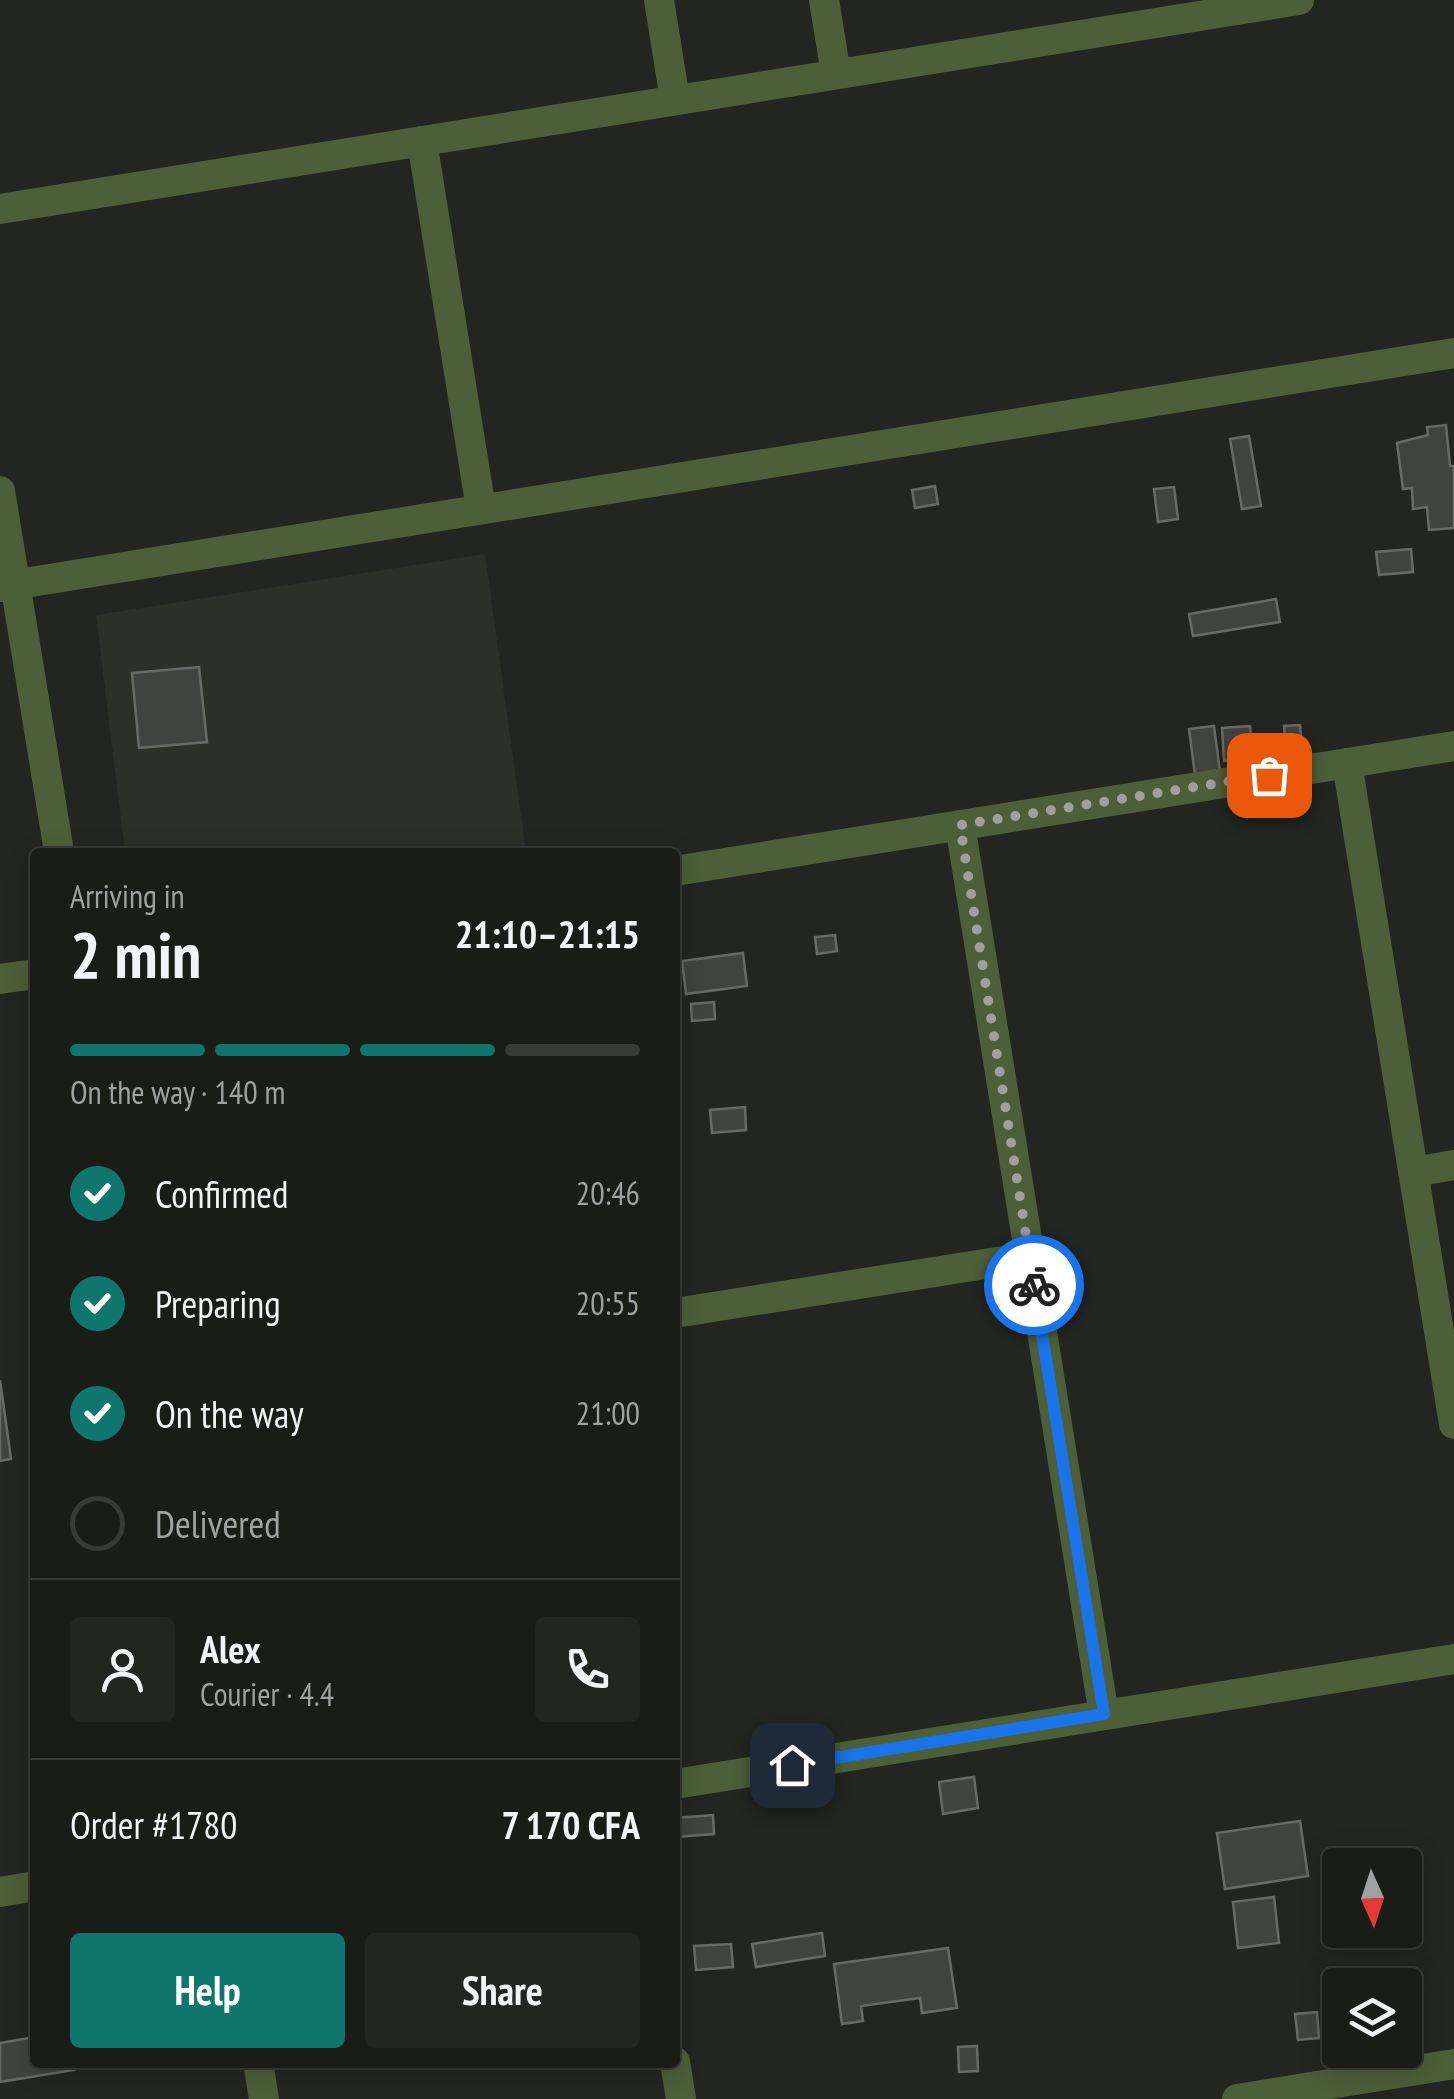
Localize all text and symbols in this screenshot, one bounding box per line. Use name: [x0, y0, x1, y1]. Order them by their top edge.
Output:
pin: [1227, 733, 1312, 818]
icon: bag: [1242, 748, 1297, 803]
text: Arriving in: [70, 875, 185, 917]
text: 21:10–21:15: [455, 909, 640, 958]
text: 2 min: [70, 912, 201, 996]
text: On the way · 140 m: [70, 1071, 285, 1113]
icon: check: [70, 1166, 125, 1221]
text: Confirmed: [155, 1169, 288, 1218]
text: 20:46: [576, 1172, 640, 1214]
courier: [984, 1235, 1084, 1335]
icon: bike: [1007, 1258, 1062, 1313]
icon: check: [70, 1276, 125, 1331]
text: Preparing: [155, 1279, 281, 1328]
text: 20:55: [576, 1282, 640, 1324]
icon: check: [70, 1386, 125, 1441]
text: On the way: [155, 1389, 303, 1438]
text: 21:00: [576, 1392, 640, 1434]
text: Delivered: [155, 1499, 281, 1548]
button: person: [70, 1617, 175, 1722]
button: phone: [535, 1617, 640, 1722]
text: Alex: [200, 1624, 261, 1673]
text: Courier · 4.4: [200, 1673, 334, 1715]
pin: [750, 1723, 835, 1808]
icon: home: [765, 1738, 820, 1793]
text: Order #1780: [70, 1800, 237, 1849]
text: 7 170 CFA: [502, 1800, 640, 1849]
north arrow: [1322, 1848, 1422, 1948]
map controls: [1322, 1848, 1422, 2068]
button: Help: [70, 1933, 345, 2048]
button: Share: [365, 1933, 640, 2048]
button: layers: [1322, 1968, 1422, 2068]

